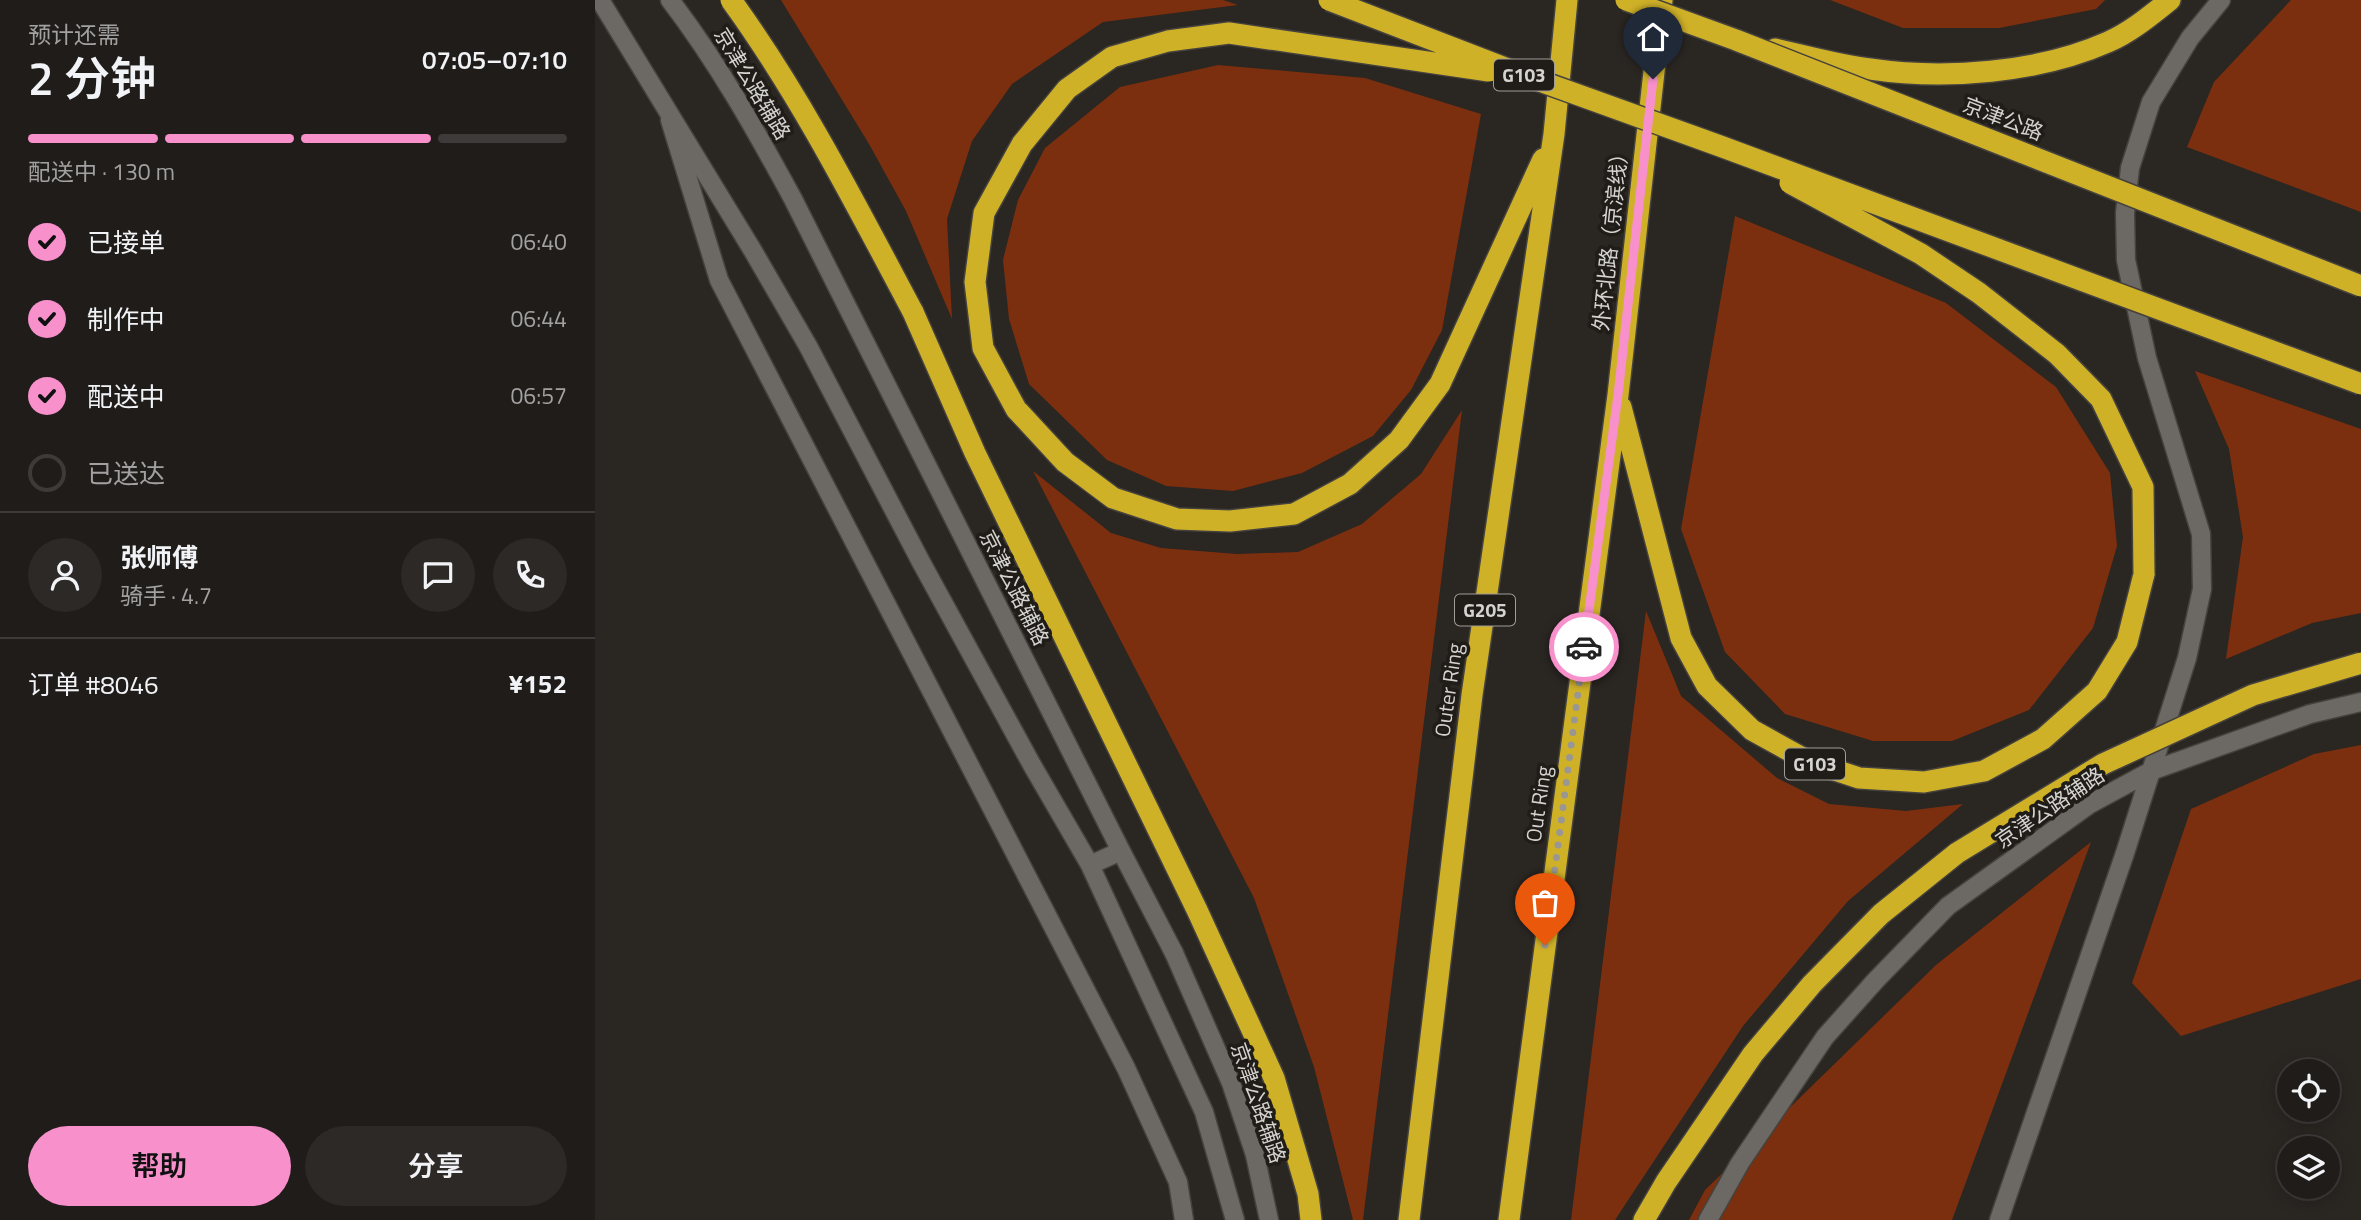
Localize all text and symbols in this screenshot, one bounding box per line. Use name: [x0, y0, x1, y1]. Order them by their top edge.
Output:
pin: [1623, 7, 1683, 79]
text: 预计还需: [28, 17, 120, 52]
icon: home: [1634, 18, 1672, 56]
street label: 京津公路辅路: [707, 21, 799, 146]
text: 07:05–07:10: [422, 40, 567, 79]
text: 2 分钟: [28, 43, 156, 113]
road number: G103: [1494, 60, 1554, 90]
street label: 京津公路: [1958, 88, 2048, 148]
street label: 外环北路（京滨线）: [1584, 141, 1636, 333]
text: 配送中 · 130 m: [28, 154, 175, 189]
icon: check: [28, 223, 66, 261]
text: 已接单: [87, 223, 165, 262]
text: 06:40: [510, 224, 567, 259]
icon: check: [28, 300, 66, 338]
text: 制作中: [87, 300, 165, 339]
text: 06:44: [510, 301, 567, 336]
icon: check: [28, 377, 66, 415]
text: 配送中: [87, 377, 165, 416]
text: 06:57: [510, 378, 567, 413]
text: 已送达: [87, 454, 165, 493]
street label: 京津公路辅路: [972, 524, 1058, 651]
button: person: [28, 538, 102, 612]
text: 张师傅: [120, 538, 198, 577]
button: chat: [401, 538, 475, 612]
button: phone: [493, 538, 567, 612]
text: 骑手 · 4.7: [120, 578, 212, 613]
road number: G205: [1455, 594, 1515, 625]
courier: [1549, 612, 1619, 682]
icon: car: [1565, 628, 1603, 666]
street label: Outer Ring: [1426, 641, 1470, 739]
text: ¥152: [509, 664, 567, 703]
text: 订单 #8046: [28, 665, 159, 704]
road number: G103: [1785, 748, 1845, 779]
street label: 京津公路辅路: [1988, 759, 2111, 856]
street label: Out Ring: [1517, 763, 1559, 844]
pin: [1515, 873, 1575, 945]
icon: bag: [1526, 884, 1564, 922]
street label: 京津公路辅路: [1223, 1038, 1295, 1167]
map controls: [2277, 1059, 2340, 1199]
button: locate: [2277, 1059, 2340, 1122]
button: 帮助: [28, 1126, 291, 1206]
button: 分享: [305, 1126, 567, 1206]
button: layers: [2277, 1136, 2340, 1199]

